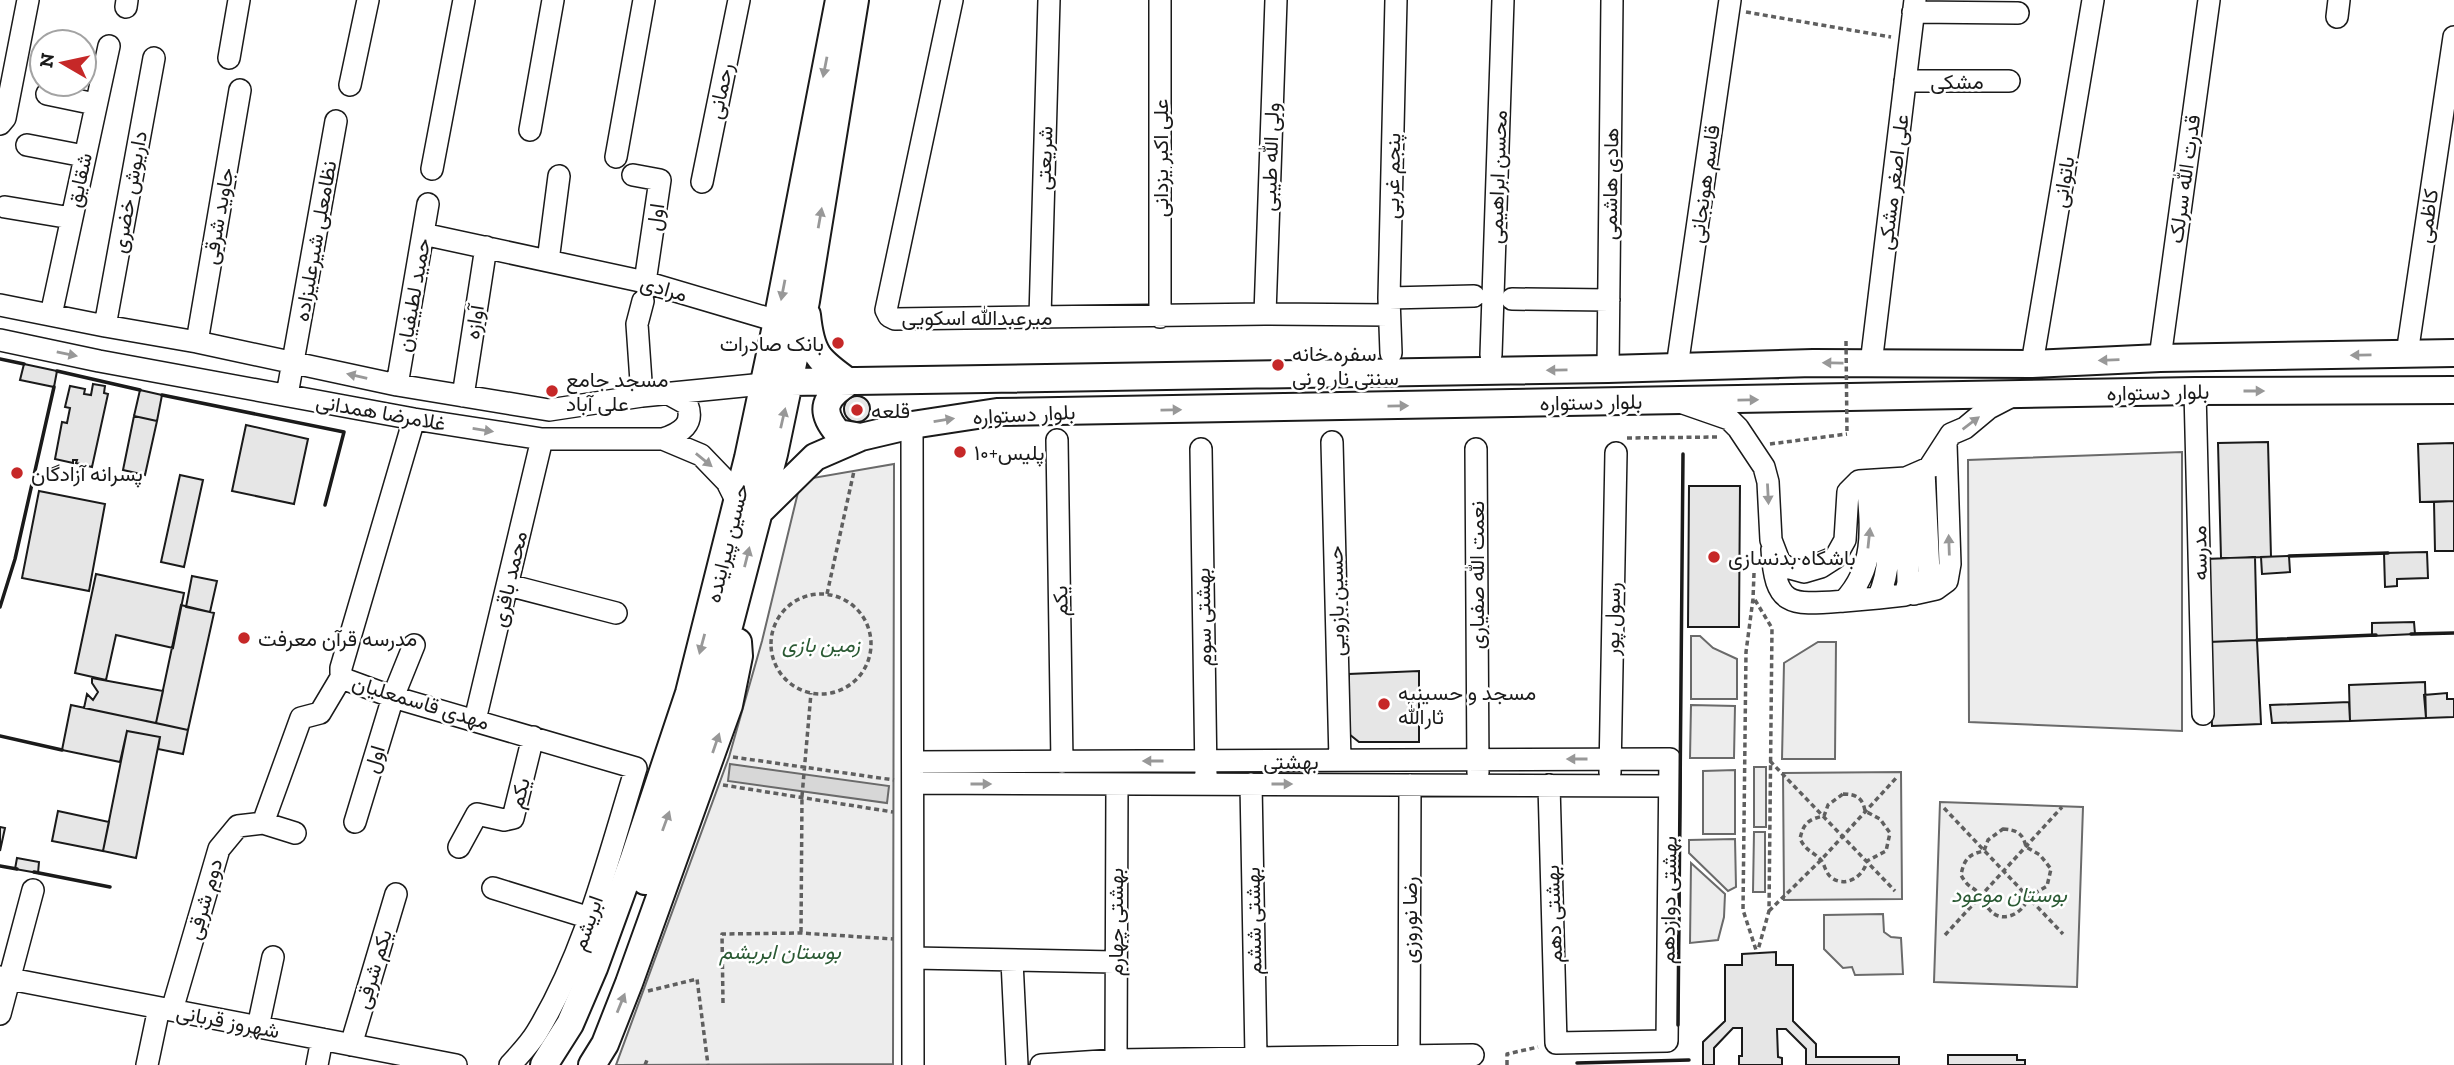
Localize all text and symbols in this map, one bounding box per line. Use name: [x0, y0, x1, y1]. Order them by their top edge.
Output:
north arrow: [28, 28, 98, 98]
text: N: [34, 51, 59, 69]
one-way arrow: [820, 56, 831, 78]
street label: رحمانی: [702, 61, 739, 122]
street label: مشکی: [1930, 69, 1984, 94]
street label: علی اکبر یزدانی: [1148, 99, 1174, 217]
street label: ولی الله طیبی: [1256, 102, 1285, 212]
street label: محسن ابراهیمی: [1482, 110, 1513, 244]
street label: علی اصغر مشکی: [1872, 113, 1915, 251]
street label: قدرت الله سرلک: [2163, 113, 2206, 245]
street label: قاسم هونجانی: [1683, 123, 1727, 245]
street label: شریعتی: [1030, 125, 1059, 191]
street label: هادی هاشمی: [1597, 128, 1623, 240]
street label: داریوش خضری: [106, 129, 153, 255]
street label: پنجم غربی: [1379, 133, 1407, 219]
street label: شقایق: [61, 150, 97, 210]
street label: باتوانی: [2047, 154, 2080, 210]
street label: نظامعلی شیرعلیزاده: [289, 159, 342, 323]
street label: جاوید شرقی: [197, 166, 240, 267]
street label: کاظمی: [2411, 187, 2443, 245]
street label: اول: [641, 202, 670, 233]
one-way arrow: [815, 207, 826, 229]
street label: حمید لطیفیان: [391, 236, 435, 354]
street label: مرادی: [637, 269, 690, 308]
one-way arrow: [777, 279, 788, 301]
street label: آوازه: [459, 301, 490, 341]
street label: میرعبدالله اسکویی: [901, 305, 1053, 331]
place label: بانک صادرات: [720, 331, 824, 357]
marker: بانک صادرات: [830, 335, 846, 351]
place label: سفره خانه سنتی نار و نی: [1292, 341, 1399, 391]
one-way arrow: [56, 348, 78, 359]
one-way arrow: [2350, 349, 2372, 360]
one-way arrow: [2098, 355, 2120, 366]
marker: سفره خانه سنتی نار و نی: [1270, 357, 1286, 373]
one-way arrow: [1822, 357, 1844, 369]
one-way arrow: [1545, 364, 1567, 375]
place label: مسجد جامع علی آباد: [566, 367, 669, 416]
one-way arrow: [346, 371, 368, 382]
street label: بلوار دستواره: [2106, 379, 2210, 406]
marker: مسجد جامع علی آباد: [544, 383, 560, 399]
one-way arrow: [2244, 385, 2266, 397]
street label: غلامرضا همدانی: [314, 388, 448, 437]
street label: بلوار دستواره: [1539, 389, 1643, 416]
one-way arrow: [1738, 394, 1760, 405]
place label: قلعه: [871, 398, 910, 423]
street label: بلوار دستواره: [972, 399, 1076, 430]
one-way arrow: [1388, 400, 1410, 411]
marker: قلعه: [849, 402, 865, 418]
one-way arrow: [1160, 404, 1182, 415]
one-way arrow: [777, 407, 788, 429]
one-way arrow: [933, 414, 955, 425]
one-way arrow: [1961, 416, 1980, 430]
one-way arrow: [472, 425, 494, 436]
place label: پلیس+۱۰: [974, 440, 1045, 467]
marker: پلیس+۱۰: [952, 444, 968, 460]
one-way arrow: [695, 453, 713, 468]
place label: پسرانه آزادگان: [31, 461, 143, 488]
marker: پسرانه آزادگان: [9, 465, 25, 481]
street label: حسین پیراینده: [700, 481, 756, 606]
one-way arrow: [1763, 484, 1774, 506]
street label: نعمت الله صفیاری: [1464, 501, 1490, 649]
street label: مدرسه: [2186, 525, 2213, 581]
one-way arrow: [1864, 527, 1875, 549]
street label: محمد باقری: [486, 529, 533, 630]
one-way arrow: [1944, 534, 1955, 556]
street label: حسین بازویی: [1323, 545, 1350, 657]
place label: باشگاه بدنسازی: [1728, 545, 1856, 571]
one-way arrow: [742, 546, 753, 568]
marker: باشگاه بدنسازی: [1706, 549, 1722, 565]
street label: بهشتی سوم: [1190, 567, 1218, 667]
street label: رسول پور: [1599, 582, 1627, 657]
street label: یکم: [1047, 585, 1075, 617]
place label: مدرسه قرآن معرفت: [258, 626, 417, 652]
marker: مدرسه قرآن معرفت: [236, 630, 252, 646]
park label: زمین بازی: [782, 632, 861, 658]
one-way arrow: [696, 633, 707, 655]
street label: مهدی قاسمعلیان: [349, 669, 493, 736]
place label: مسجد و حسینیه ثارالله: [1398, 680, 1536, 730]
marker: مسجد و حسینیه ثارالله: [1376, 696, 1392, 712]
one-way arrow: [711, 733, 722, 754]
street label: اول: [358, 742, 391, 776]
street label: بهشتی: [1263, 749, 1319, 775]
one-way arrow: [1566, 753, 1588, 765]
one-way arrow: [1142, 756, 1164, 767]
street label: یکم: [503, 775, 537, 811]
one-way arrow: [970, 778, 992, 790]
one-way arrow: [1271, 779, 1293, 790]
one-way arrow: [661, 811, 672, 832]
street label: بهشتی دوازدهم: [1654, 836, 1684, 964]
street label: دوم شرقی: [181, 856, 229, 943]
street label: بهشتی دهم: [1539, 864, 1569, 964]
street label: بهشتی ششم: [1240, 867, 1268, 975]
street label: بهشتی چهارم: [1103, 868, 1130, 976]
street label: رضا نوروزی: [1397, 877, 1423, 963]
park label: بوستان موعود: [1951, 882, 2067, 908]
street label: ابریشم: [566, 892, 610, 955]
street label: یکم شرقی: [349, 926, 399, 1012]
park label: بوستان ابریشم: [718, 939, 841, 966]
one-way arrow: [615, 993, 626, 1014]
street label: شهروز قربانی: [174, 999, 282, 1044]

